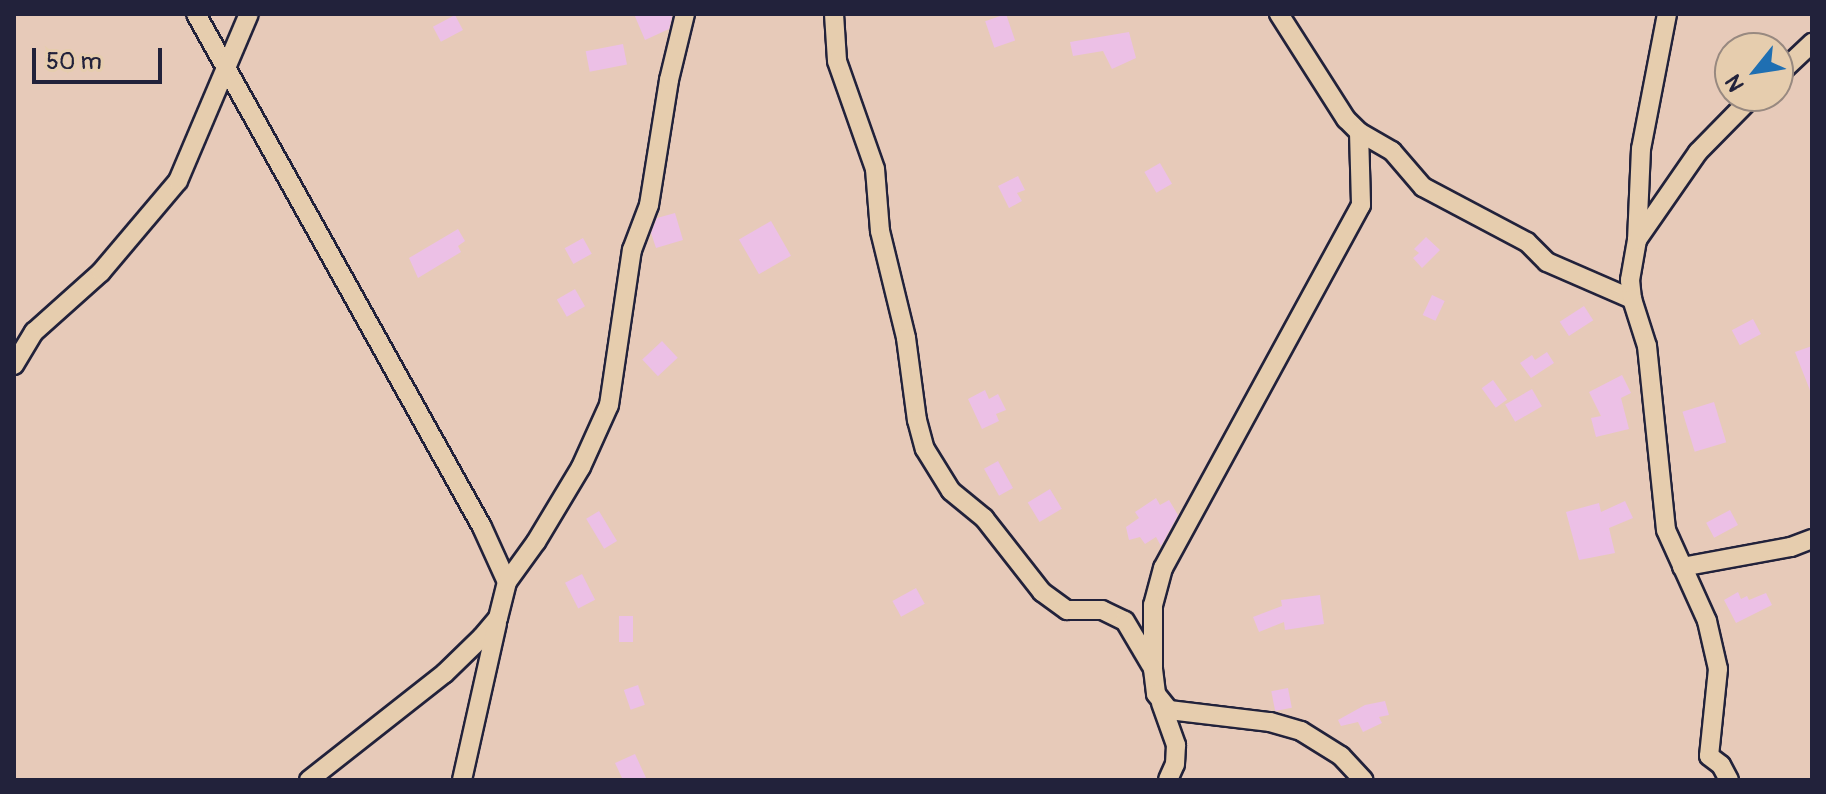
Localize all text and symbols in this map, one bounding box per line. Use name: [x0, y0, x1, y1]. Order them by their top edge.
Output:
scale bar: [36, 32, 166, 82]
north arrow: [1714, 32, 1794, 112]
text: 50 m: [46, 47, 102, 76]
text: N: [1719, 70, 1751, 96]

